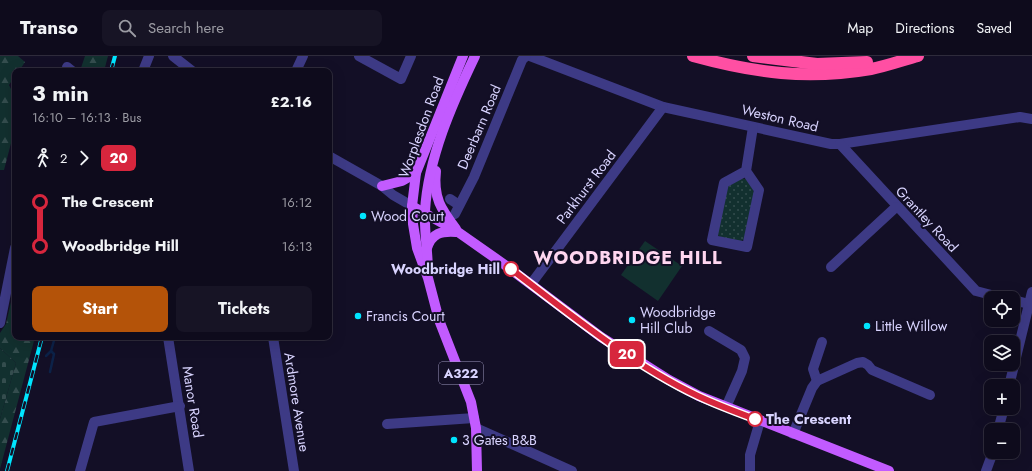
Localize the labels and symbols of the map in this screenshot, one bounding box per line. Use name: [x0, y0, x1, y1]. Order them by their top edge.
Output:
street label: Worplesdon Road: [393, 73, 449, 181]
street label: Deerbarn Road: [452, 82, 506, 172]
street label: Weston Road: [740, 99, 820, 137]
street label: Parkhurst Road: [552, 146, 620, 228]
street label: Grantley Road: [891, 182, 963, 256]
place label: Wood Court: [371, 206, 445, 226]
marker: Wood Court: [358, 211, 368, 221]
district label: WOODBRIDGE HILL: [533, 245, 723, 271]
place label: Woodbridge Hill: [391, 259, 500, 279]
marker: Woodbridge Hill: [503, 261, 519, 277]
place label: Woodbridge Hill Club: [640, 302, 716, 338]
place label: Francis Court: [366, 306, 445, 326]
marker: Francis Court: [353, 311, 363, 321]
marker: Woodbridge Hill Club: [627, 315, 637, 325]
place label: Little Willow: [875, 316, 948, 336]
marker: Little Willow: [862, 321, 872, 331]
line badge: 20: [609, 341, 645, 367]
street label: Ardmore Avenue: [279, 351, 315, 453]
road number: A322: [439, 362, 483, 384]
street label: Manor Road: [177, 365, 209, 439]
place label: The Crescent: [766, 409, 852, 429]
marker: The Crescent: [747, 411, 763, 427]
place label: 3 Gates B&B: [462, 430, 537, 450]
marker: 3 Gates B&B: [449, 435, 459, 445]

